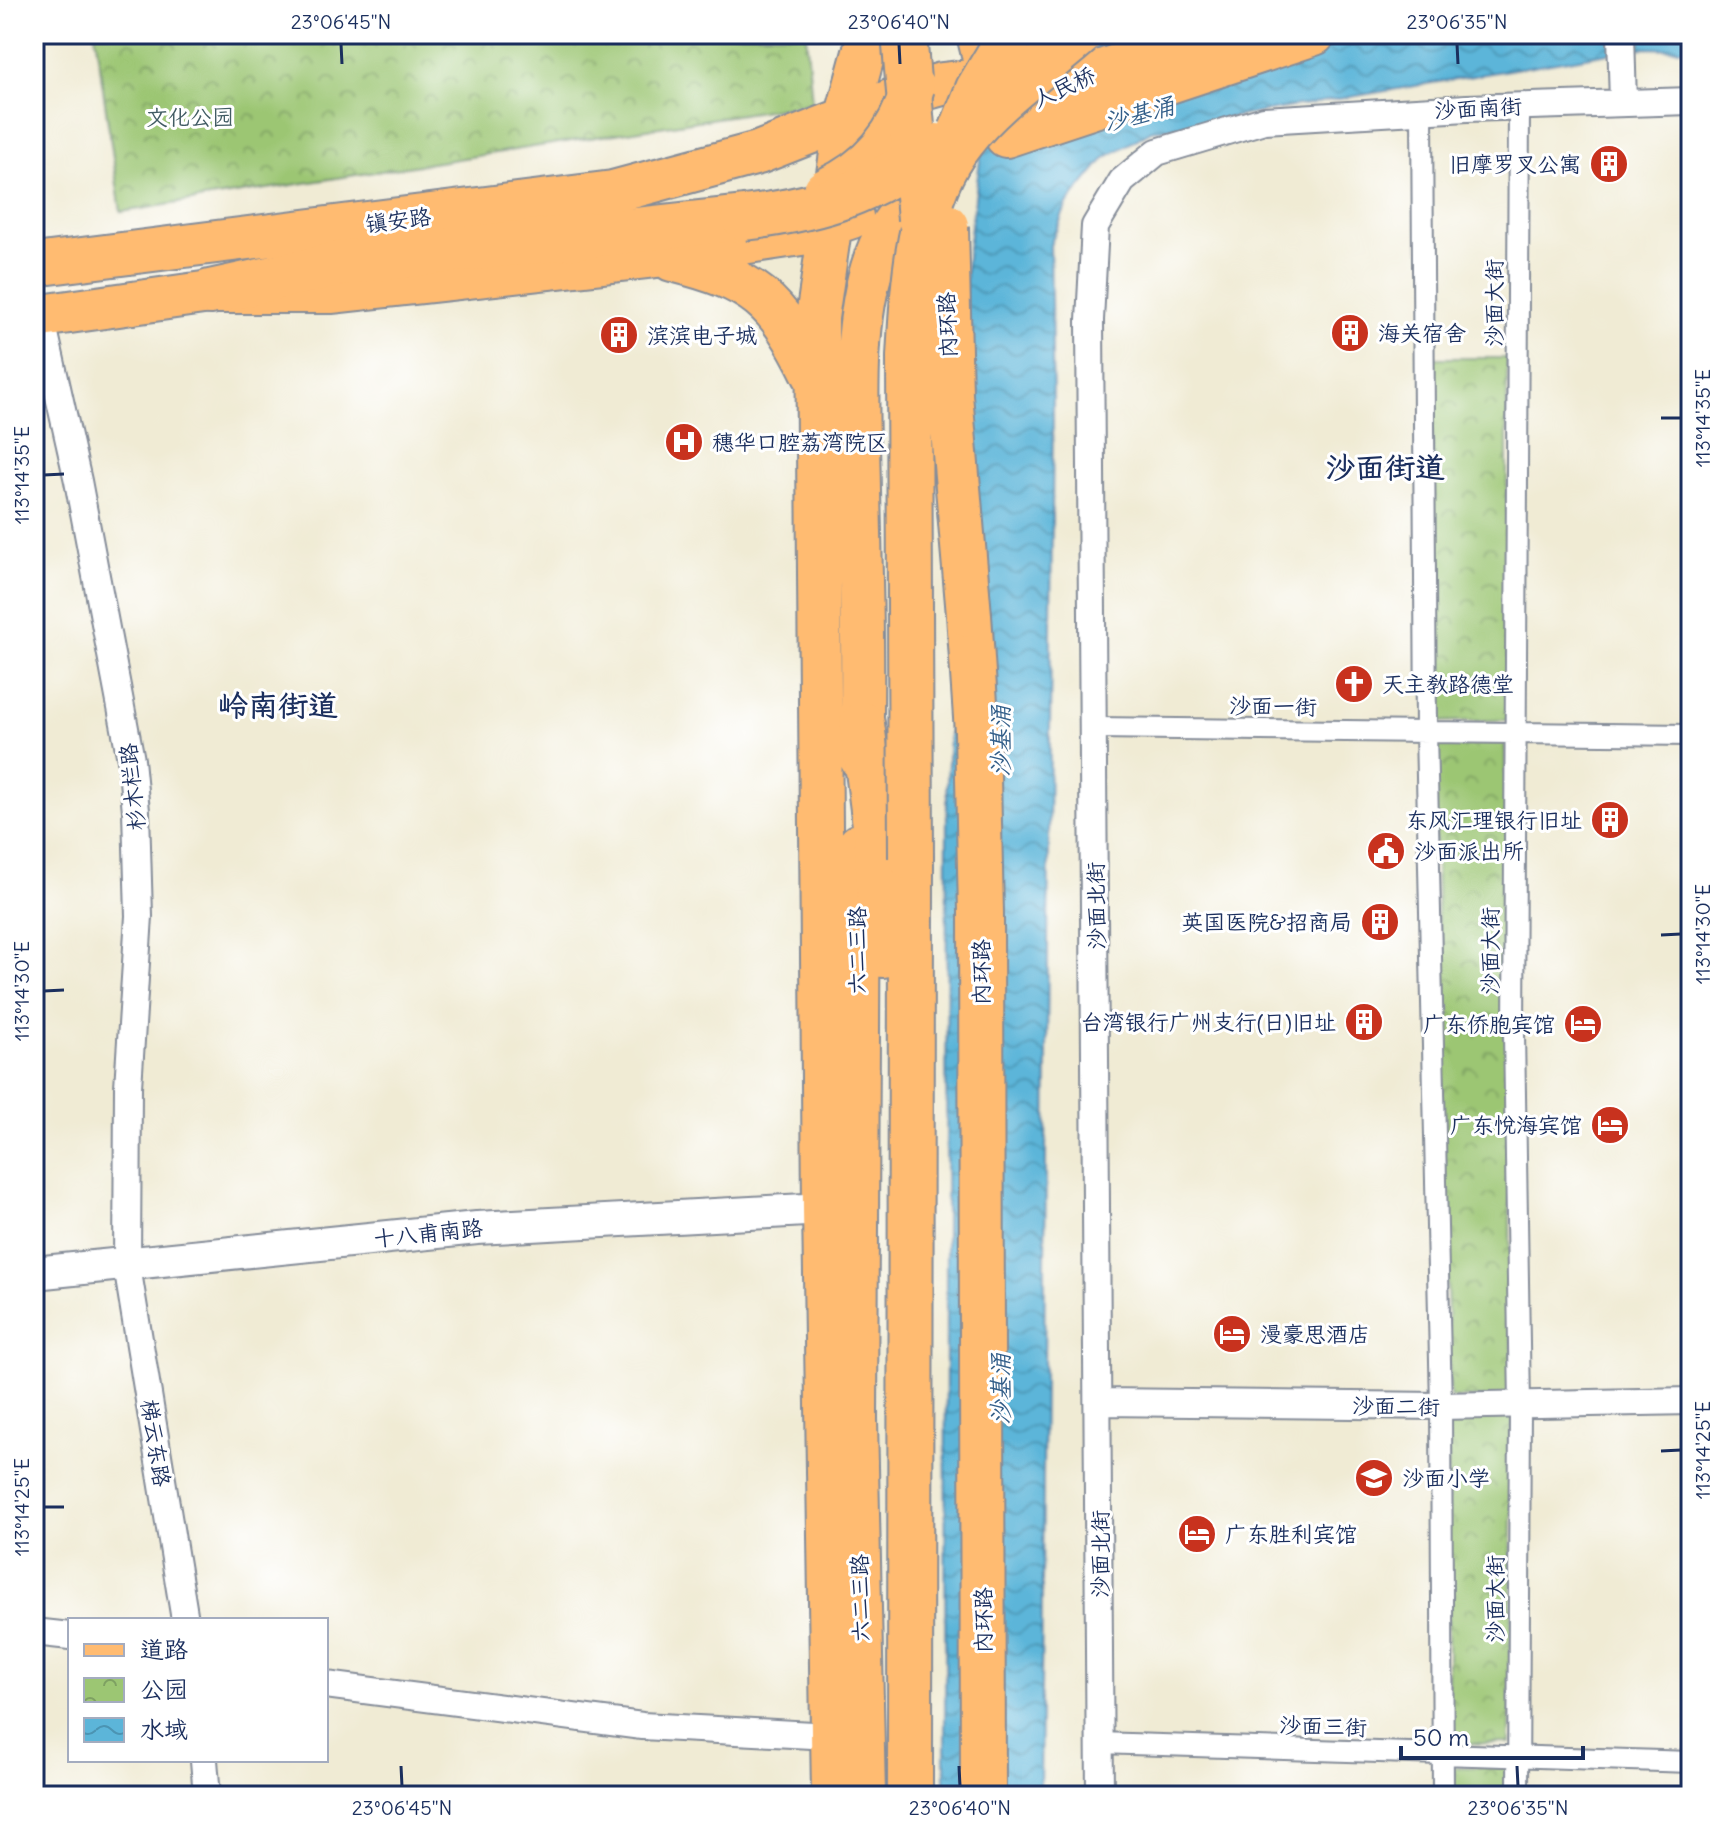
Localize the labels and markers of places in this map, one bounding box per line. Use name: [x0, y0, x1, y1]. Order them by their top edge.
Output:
building icon: 旧摩罗叉公寓: [1588, 143, 1630, 185]
place label: 旧摩罗叉公寓: [1449, 150, 1581, 178]
building icon: 海关宿舍: [1329, 312, 1371, 354]
building icon: 滨滨电子城: [598, 314, 640, 356]
place label: 海关宿舍: [1378, 319, 1466, 347]
place label: 滨滨电子城: [647, 321, 757, 349]
hospital icon: 穗华口腔荔湾院区: [663, 421, 705, 463]
place label: 穗华口腔荔湾院区: [712, 428, 888, 456]
church icon: 天主教路德堂: [1333, 663, 1375, 705]
place label: 天主教路德堂: [1382, 670, 1514, 698]
building icon: 东风汇理银行旧址: [1589, 799, 1631, 841]
place label: 东风汇理银行旧址: [1406, 806, 1582, 834]
public building icon: 沙面派出所: [1365, 830, 1407, 872]
place label: 沙面派出所: [1414, 837, 1524, 865]
building icon: 英国医院&招商局: [1359, 901, 1401, 943]
place label: 英国医院&招商局: [1181, 908, 1352, 936]
building icon: 台湾银行广州支行(日)旧址: [1343, 1001, 1385, 1043]
hotel icon: 广东侨胞宾馆: [1562, 1003, 1604, 1045]
place label: 台湾银行广州支行(日)旧址: [1081, 1008, 1336, 1036]
place label: 广东侨胞宾馆: [1423, 1010, 1555, 1038]
hotel icon: 广东悦海宾馆: [1589, 1104, 1631, 1146]
place label: 广东悦海宾馆: [1450, 1111, 1582, 1139]
hotel icon: 漫豪思酒店: [1211, 1313, 1253, 1355]
place label: 漫豪思酒店: [1260, 1320, 1370, 1348]
school or university icon: 沙面小学: [1353, 1457, 1395, 1499]
place label: 沙面小学: [1402, 1464, 1490, 1492]
hotel icon: 广东胜利宾馆: [1176, 1513, 1218, 1555]
place label: 广东胜利宾馆: [1225, 1520, 1357, 1548]

